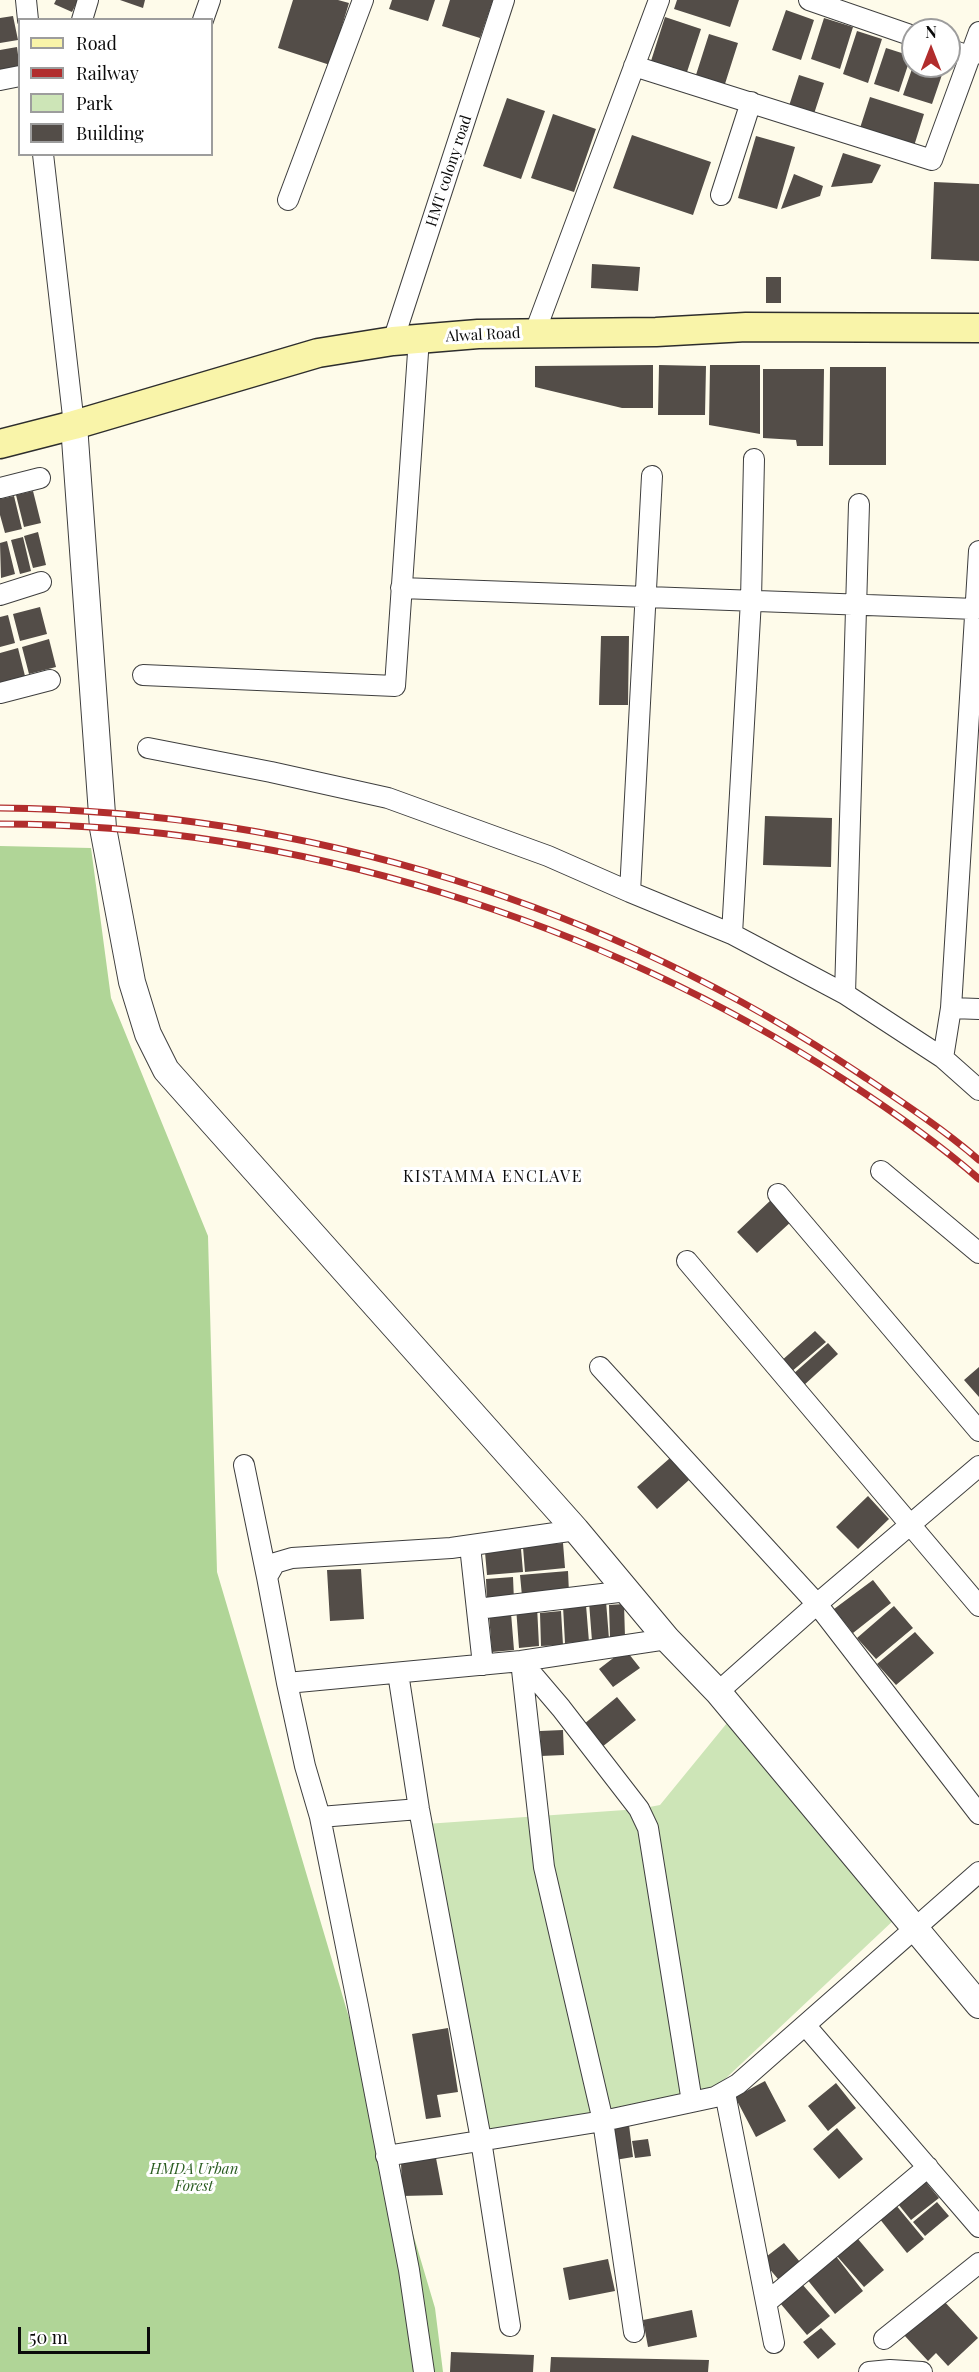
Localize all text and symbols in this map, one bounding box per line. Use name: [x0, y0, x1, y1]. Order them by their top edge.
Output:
legend: [18, 18, 213, 156]
north arrow: [901, 18, 961, 78]
text: N: [925, 21, 937, 42]
text: Road: [76, 31, 117, 55]
text: Railway: [76, 61, 139, 85]
text: Park: [76, 91, 113, 115]
street label: HMT colony road: [423, 113, 475, 229]
text: Building: [76, 121, 144, 145]
street label: Alwal Road: [445, 324, 521, 346]
district label: KISTAMMA ENCLAVE: [403, 1167, 583, 1187]
park label: HMDA Urban Forest: [150, 2160, 238, 2195]
scale bar: [21, 2315, 153, 2353]
text: 50 m: [29, 2325, 68, 2349]

